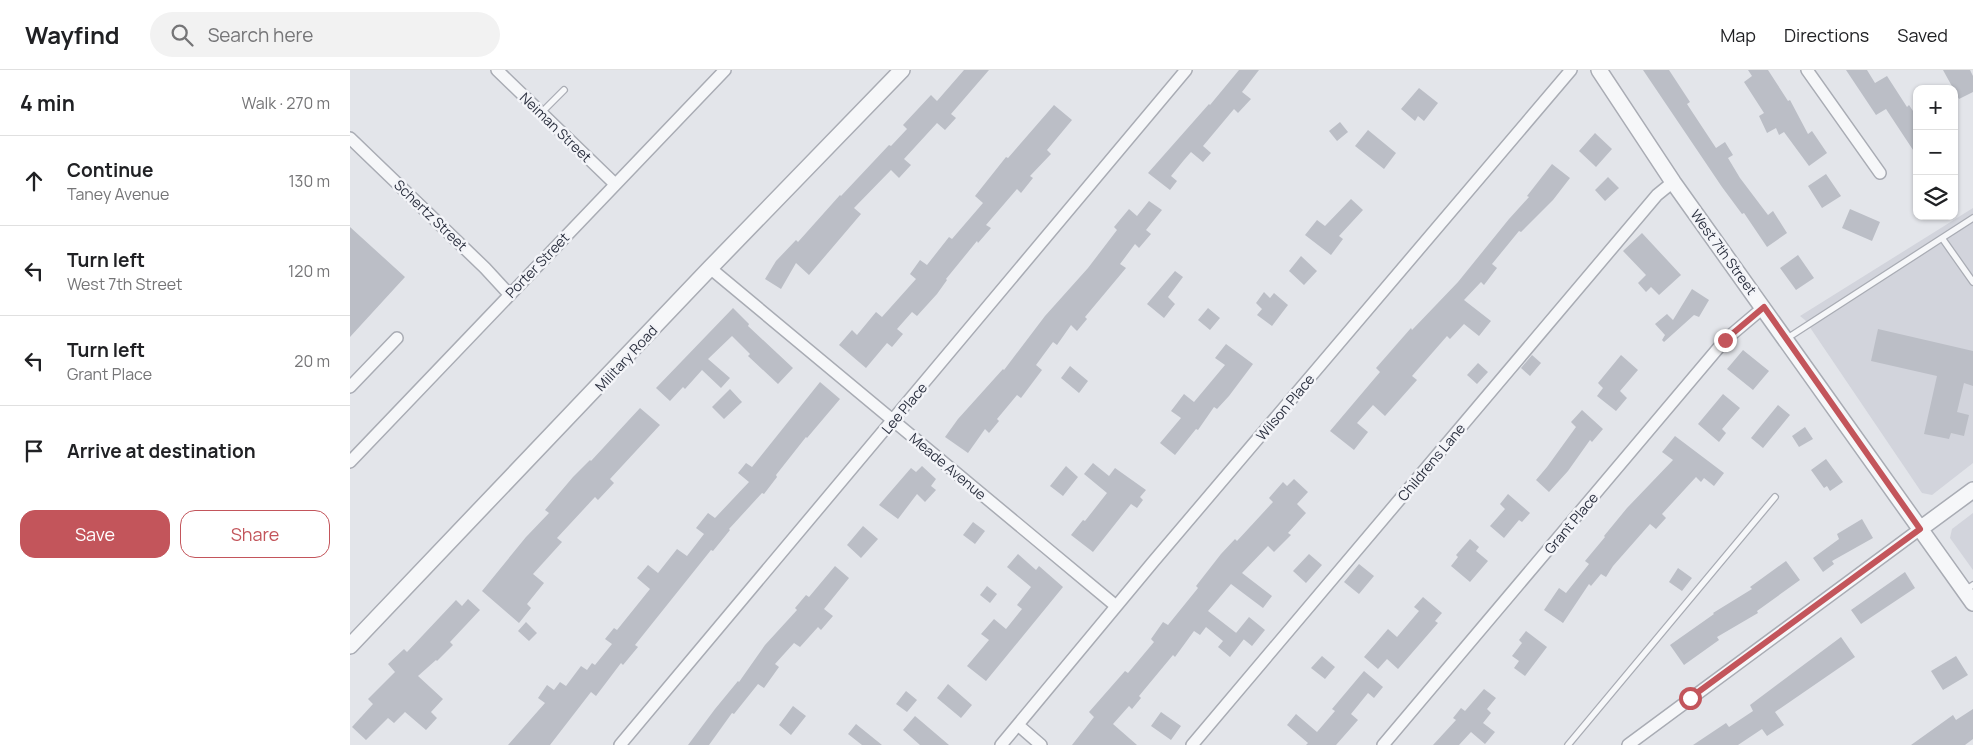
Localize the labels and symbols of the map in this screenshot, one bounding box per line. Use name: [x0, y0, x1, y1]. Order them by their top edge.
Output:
street label: Neiman Street: [516, 88, 596, 166]
street label: Schertz Street: [390, 175, 472, 255]
street label: West 7th Street: [1687, 206, 1762, 299]
street label: Porter Street: [501, 228, 573, 302]
street label: Military Road: [591, 321, 661, 395]
route end: [1714, 329, 1737, 352]
street label: Wilson Place: [1252, 370, 1318, 444]
street label: Lee Place: [877, 378, 931, 438]
street label: Childrens Lane: [1393, 419, 1469, 505]
street label: Meade Avenue: [906, 428, 990, 504]
street label: Grant Place: [1540, 488, 1602, 558]
route start: [1679, 687, 1702, 710]

